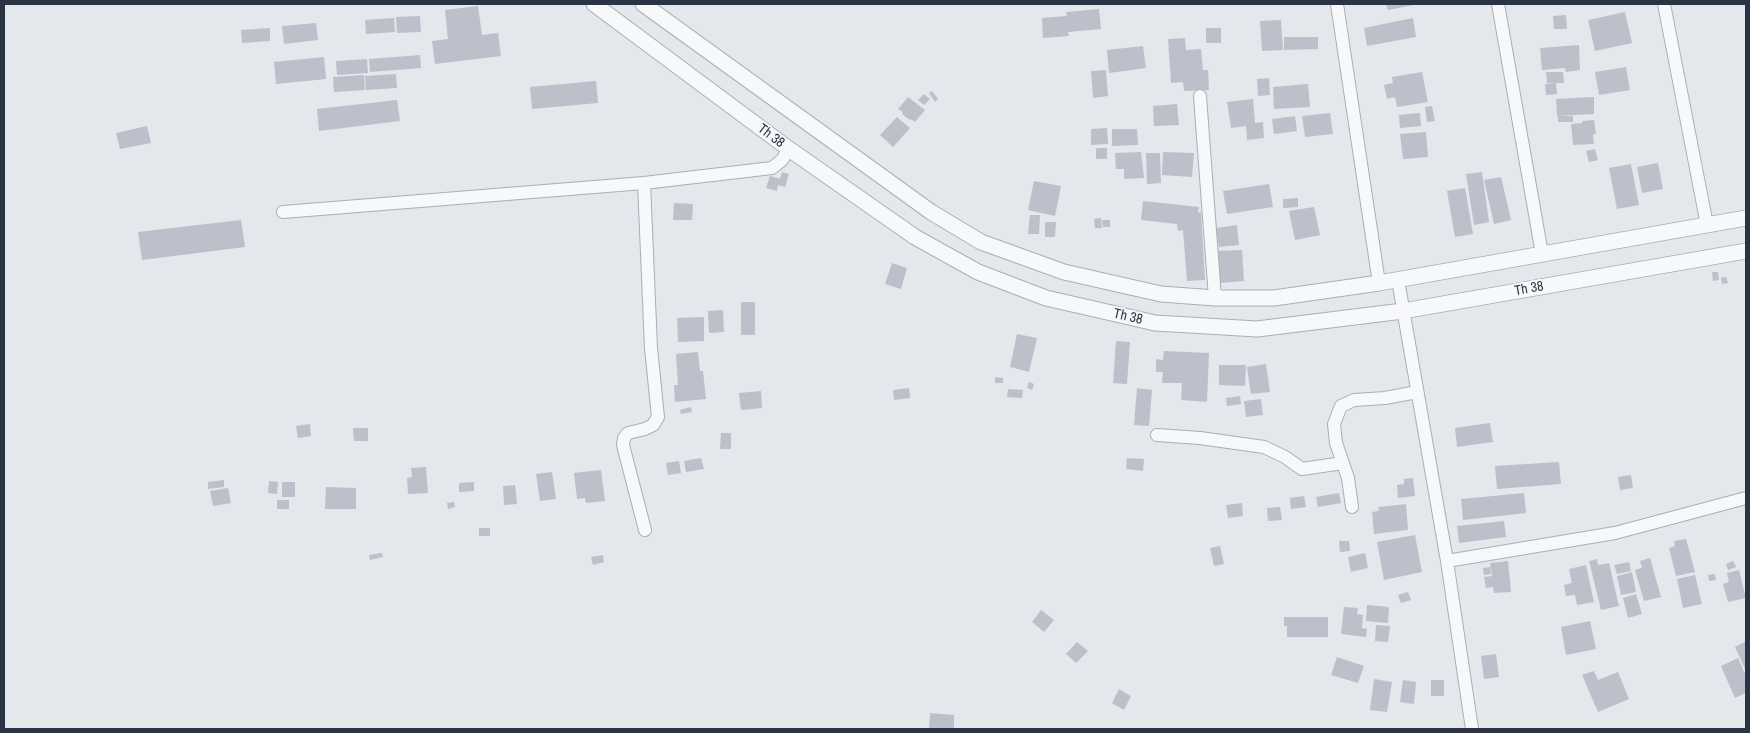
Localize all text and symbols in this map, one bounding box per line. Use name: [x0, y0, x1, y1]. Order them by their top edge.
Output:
street label: Th 38: [754, 120, 788, 152]
street label: Th 38: [1513, 278, 1545, 300]
street label: Th 38: [1112, 306, 1144, 328]

